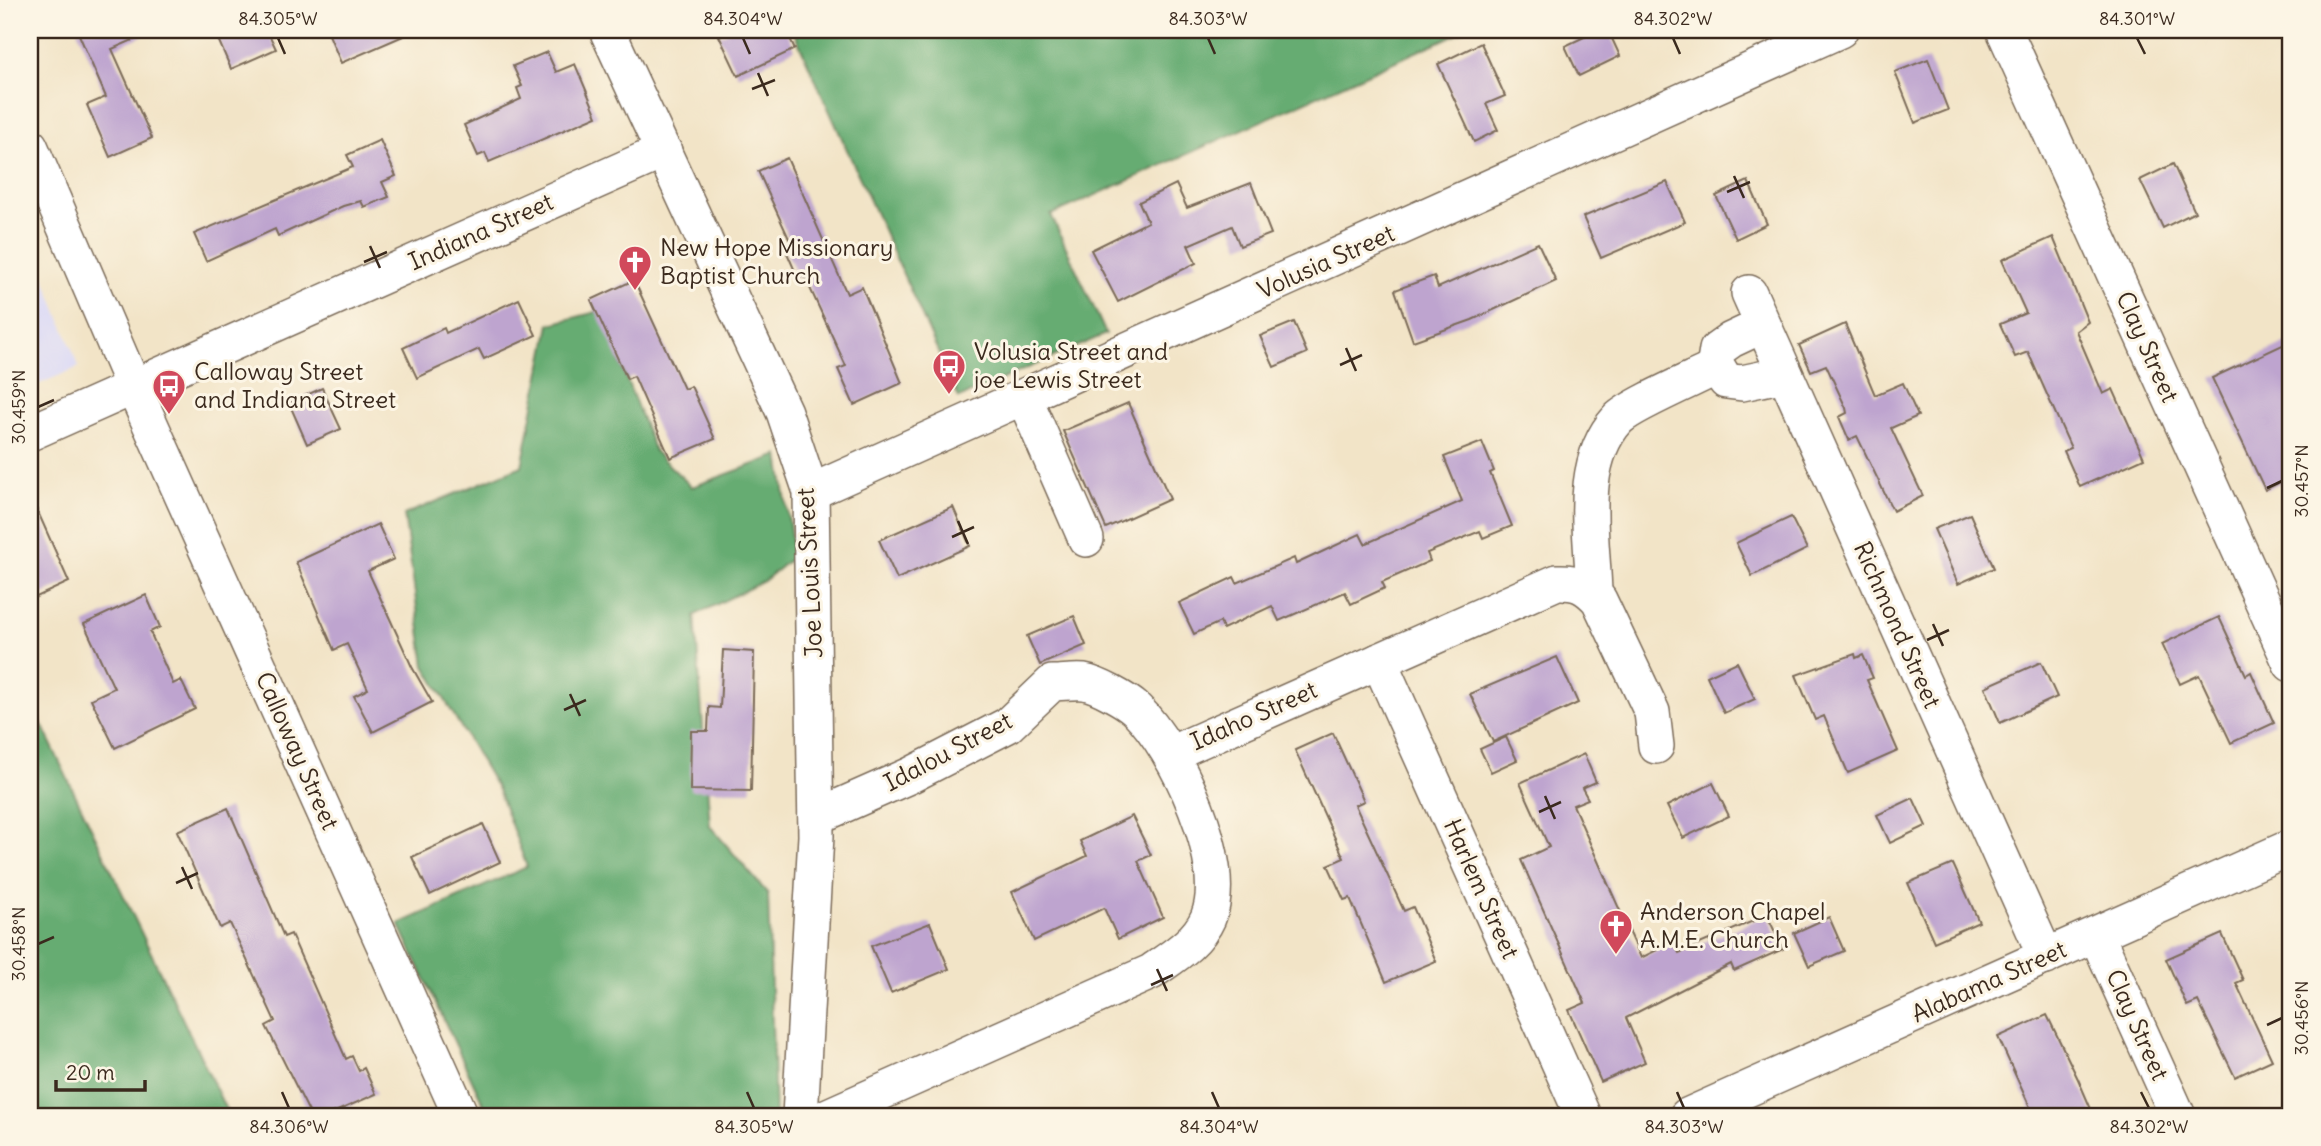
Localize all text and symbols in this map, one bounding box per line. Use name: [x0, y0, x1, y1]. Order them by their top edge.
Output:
text: 84.305°W: [238, 7, 318, 30]
text: 84.304°W: [703, 7, 783, 30]
text: 84.303°W: [1168, 7, 1248, 30]
text: 84.302°W: [1634, 7, 1712, 30]
text: 84.301°W: [2099, 7, 2175, 30]
street label: Indiana Street: [404, 186, 557, 276]
street label: Volusia Street: [1252, 218, 1399, 305]
place label: New Hope Missionary Baptist Church: [660, 232, 893, 290]
church icon: New Hope Missionary Baptist Church: [616, 243, 654, 292]
street label: Clay Street: [2110, 287, 2186, 407]
place label: Volusia Street and joe Lewis Street: [973, 336, 1168, 394]
bus stop icon: Volusia Street and joe Lewis Street: [930, 347, 968, 396]
place label: Calloway Street and Indiana Street: [194, 356, 396, 414]
bus stop icon: Calloway Street and Indiana Street: [150, 367, 188, 416]
text: 30.459°N: [7, 369, 30, 445]
text: 30.457°N: [2290, 444, 2313, 518]
street label: Joe Louis Street: [790, 487, 828, 659]
street label: Richmond Street: [1848, 537, 1948, 712]
street label: Calloway Street: [250, 667, 346, 834]
street label: Idaho Street: [1186, 674, 1321, 756]
street label: Idalou Street: [878, 705, 1017, 797]
street label: Harlem Street: [1438, 814, 1526, 963]
place label: Anderson Chapel A.M.E. Church: [1640, 896, 1825, 954]
text: 30.458°N: [7, 906, 30, 982]
church icon: Anderson Chapel A.M.E. Church: [1597, 907, 1635, 956]
street label: Alabama Street: [1907, 934, 2071, 1029]
street label: Clay Street: [2100, 965, 2176, 1085]
text: 30.456°N: [2290, 980, 2313, 1056]
scale bar: [56, 1048, 145, 1092]
text: 20 m: [66, 1059, 115, 1086]
text: 84.306°W: [249, 1115, 329, 1138]
text: 84.305°W: [714, 1115, 794, 1138]
text: 84.304°W: [1179, 1115, 1259, 1138]
text: 84.303°W: [1644, 1115, 1724, 1138]
text: 84.302°W: [2110, 1115, 2188, 1138]

